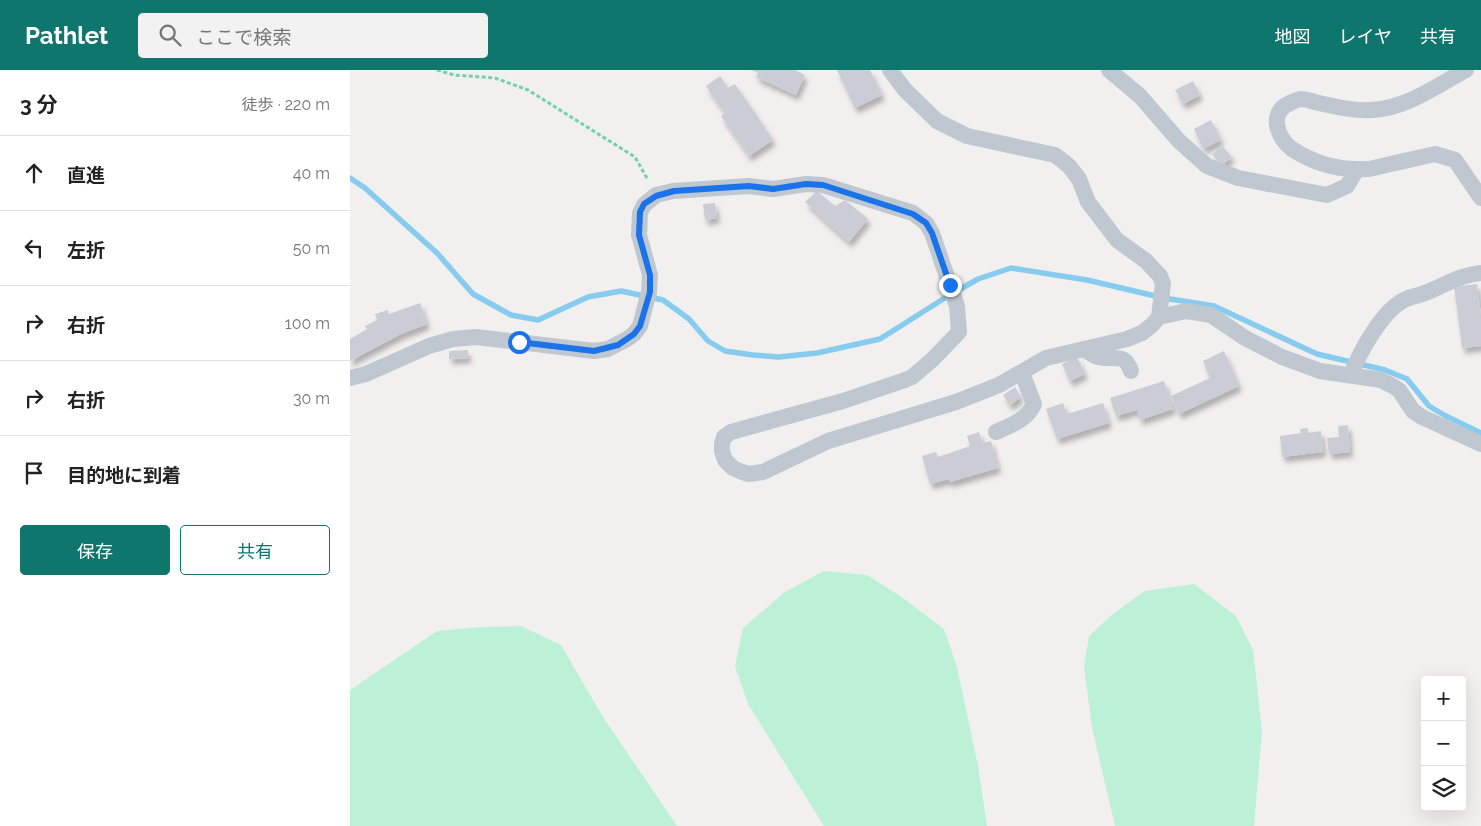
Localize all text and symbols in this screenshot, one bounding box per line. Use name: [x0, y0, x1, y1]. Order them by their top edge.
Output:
search box: [138, 13, 488, 58]
text: Pathlet: [25, 21, 108, 50]
icon: search: [156, 21, 184, 49]
text: ここで検索: [196, 26, 291, 48]
text: 地図: [1275, 26, 1311, 47]
text: レイヤ: [1339, 26, 1392, 47]
text: 共有: [1420, 26, 1456, 47]
text: 3 分: [20, 92, 58, 117]
text: 徒歩 · 220 m: [242, 95, 330, 114]
icon: ahead: [20, 159, 48, 187]
text: 直進: [67, 164, 105, 186]
text: 40 m: [293, 164, 330, 183]
icon: left: [20, 234, 48, 262]
text: 左折: [67, 239, 105, 261]
text: 50 m: [293, 239, 330, 258]
route end: [939, 274, 962, 297]
icon: right: [20, 309, 48, 337]
text: 右折: [67, 314, 105, 336]
text: 100 m: [285, 314, 330, 333]
route start: [508, 331, 531, 354]
icon: right: [20, 384, 48, 412]
text: 右折: [67, 389, 105, 411]
text: 30 m: [293, 389, 330, 408]
icon: arrive: [20, 459, 48, 487]
text: 目的地に到着: [67, 464, 181, 486]
button: 保存: [20, 525, 170, 575]
button: 共有: [180, 525, 330, 575]
map controls: [1421, 676, 1466, 811]
button: +: [1421, 676, 1466, 721]
button: −: [1421, 721, 1466, 766]
button: layers: [1421, 766, 1466, 811]

